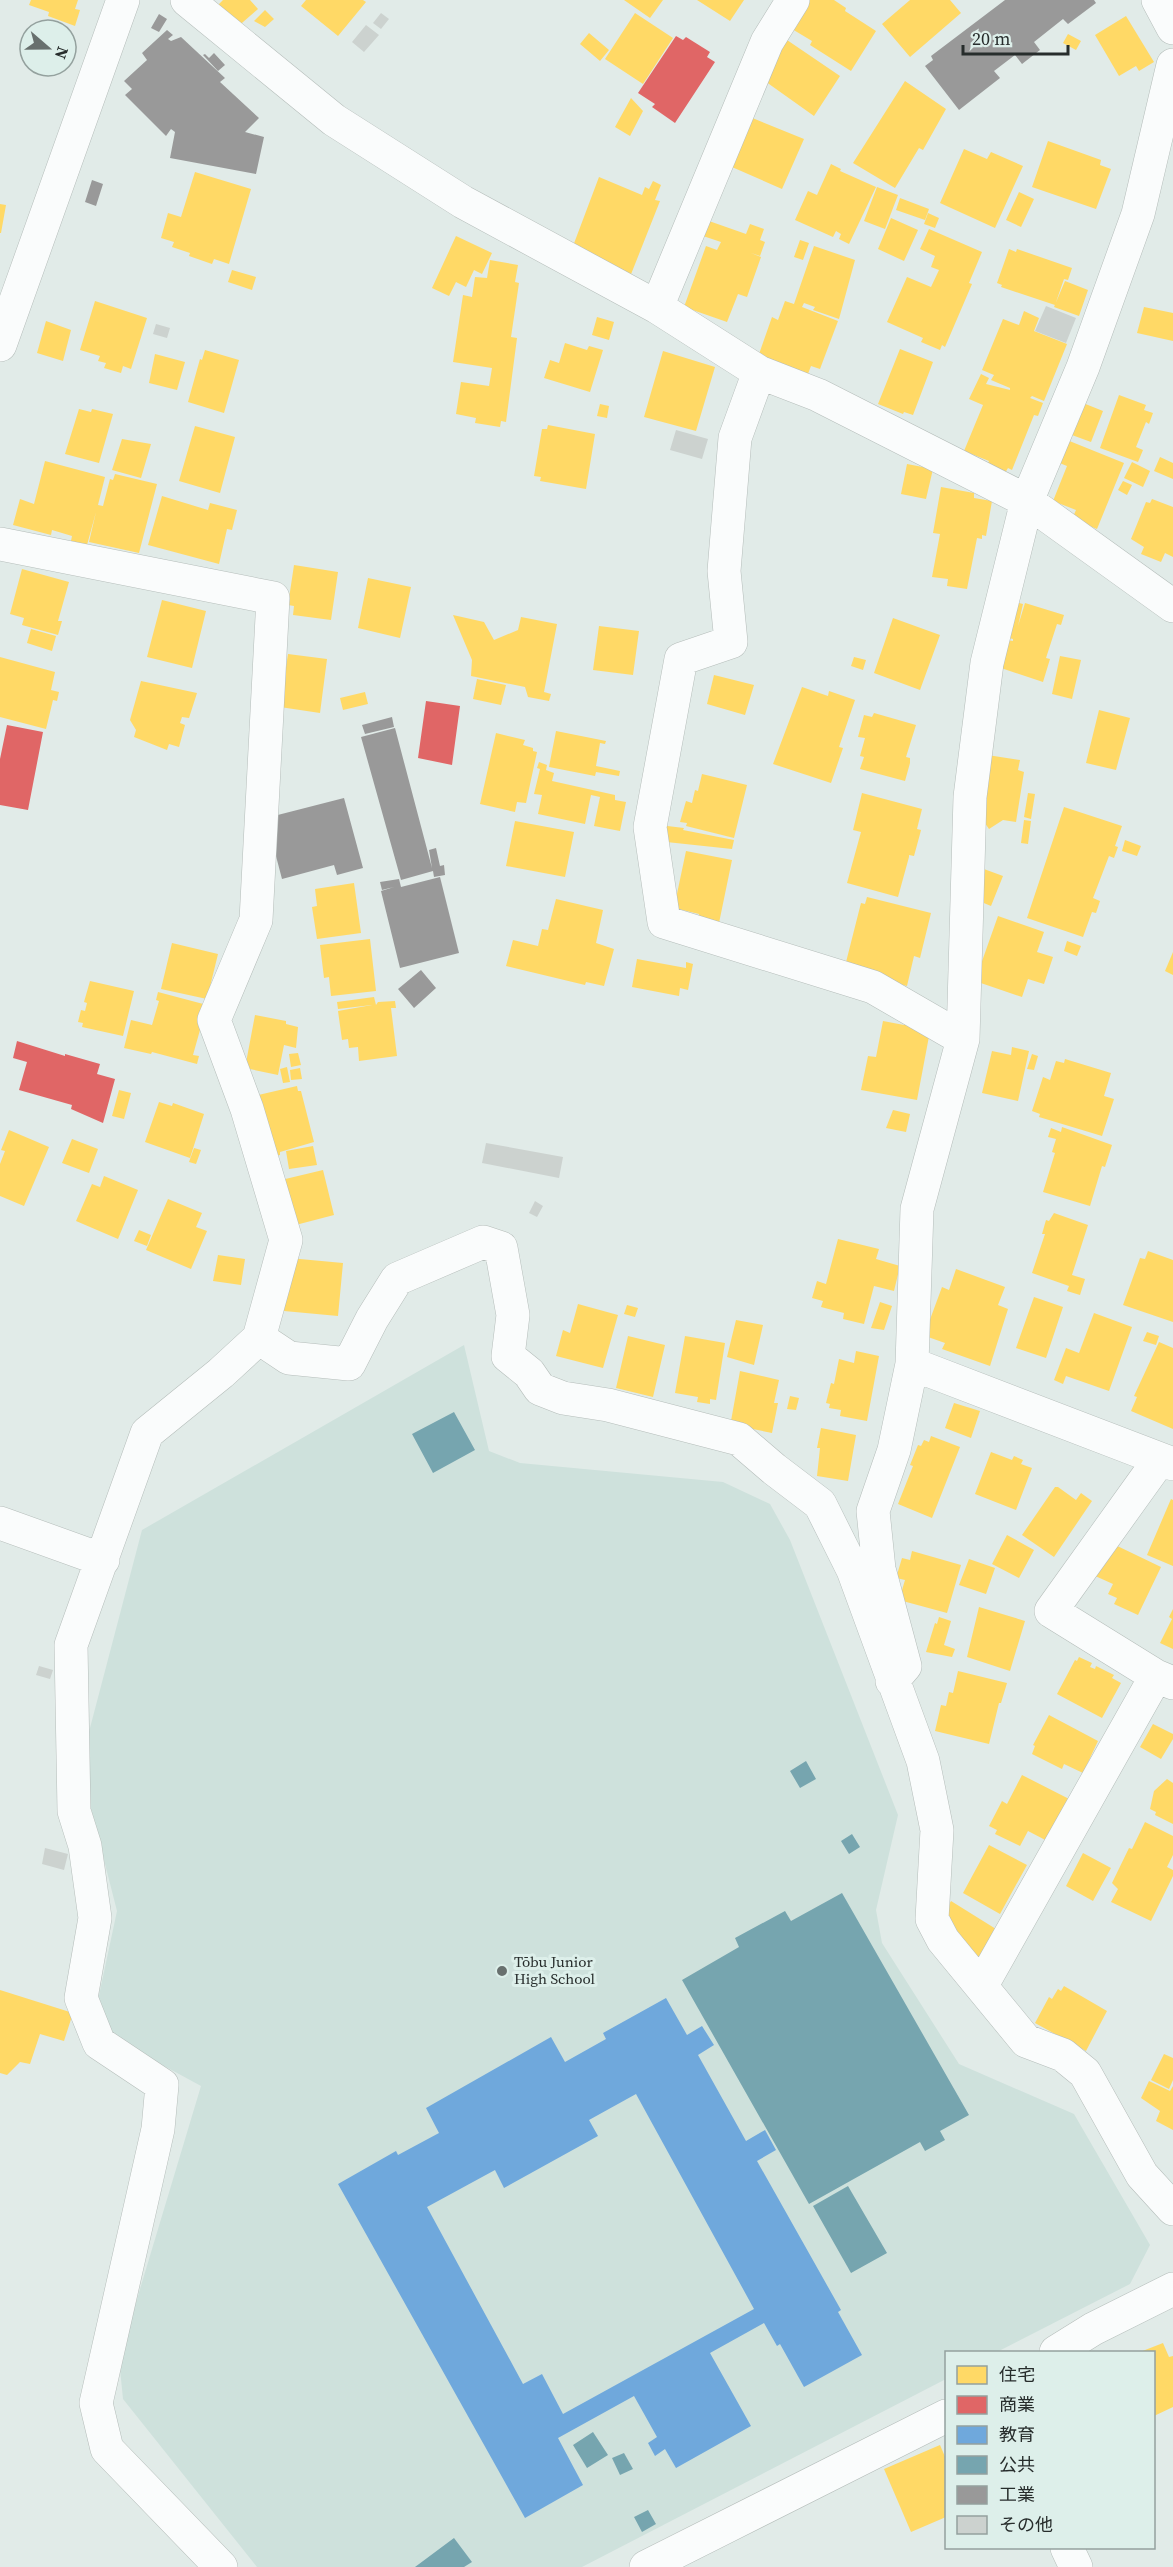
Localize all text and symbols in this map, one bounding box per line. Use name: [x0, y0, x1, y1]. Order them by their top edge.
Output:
north arrow: [18, 18, 78, 78]
scale bar: [963, 18, 1068, 56]
text: 20 m: [972, 26, 1010, 51]
text: N: [50, 44, 74, 63]
place label: Tōbu Junior High School: [514, 1951, 596, 1989]
marker: Tōbu Junior High School: [495, 1964, 509, 1978]
legend: [945, 2351, 1155, 2549]
text: 住宅: [999, 2362, 1035, 2387]
text: 商業: [999, 2392, 1035, 2417]
text: 教育: [999, 2422, 1035, 2447]
text: 公共: [999, 2452, 1035, 2477]
text: 工業: [999, 2482, 1035, 2507]
text: その他: [999, 2512, 1053, 2537]

